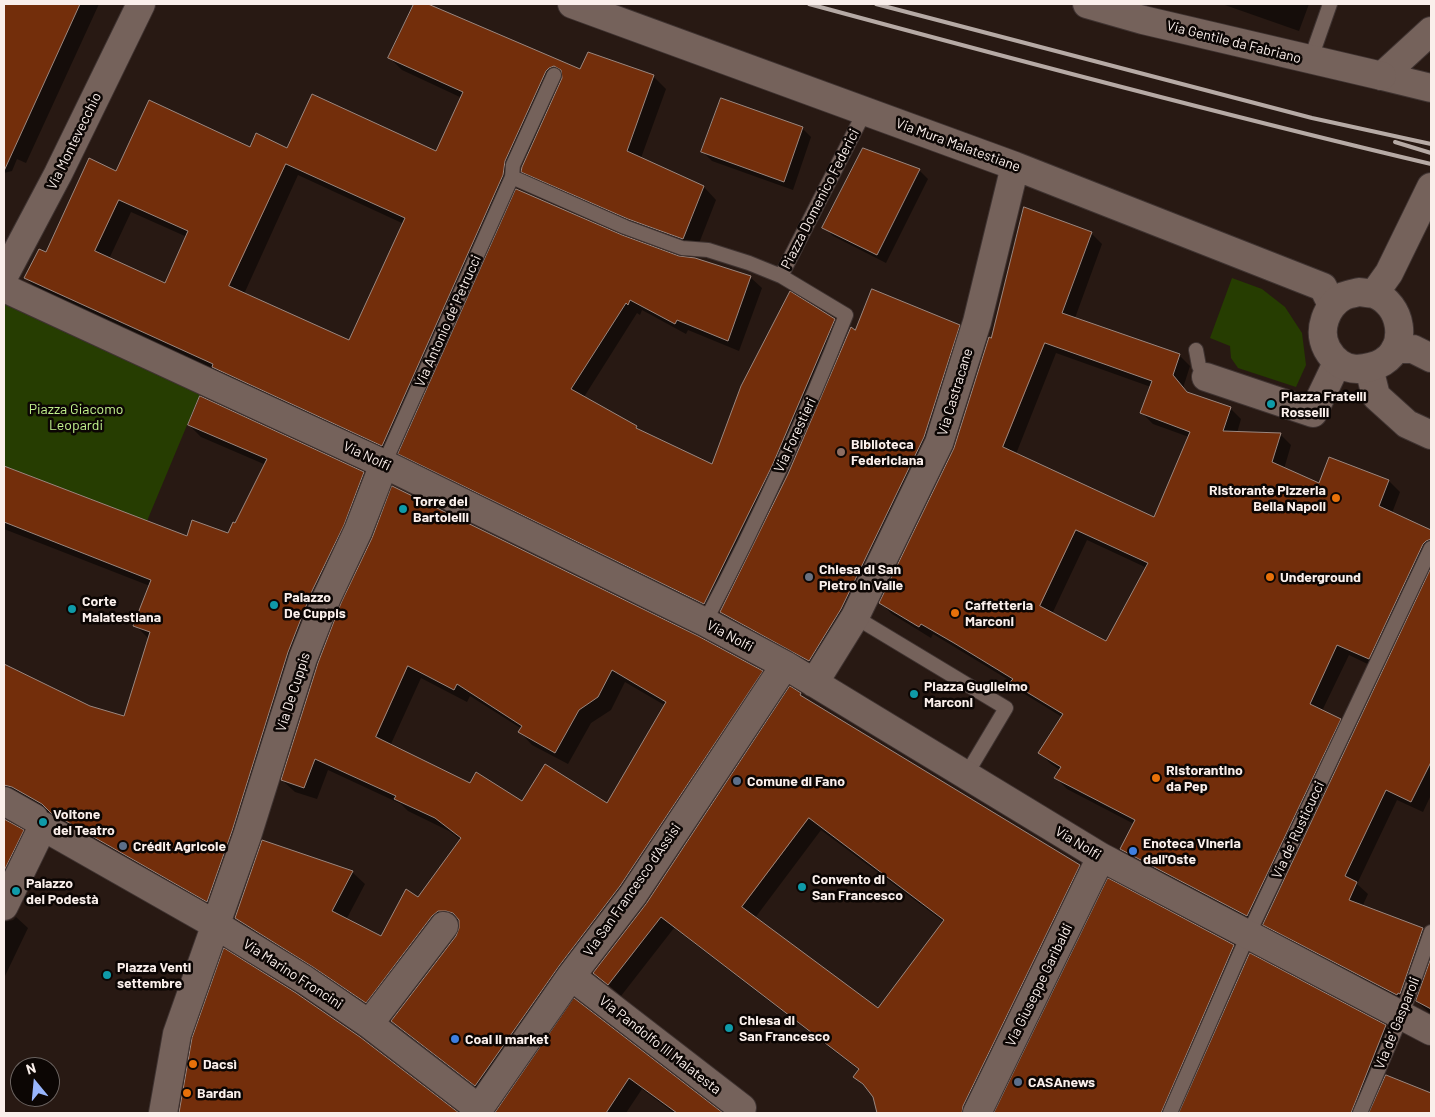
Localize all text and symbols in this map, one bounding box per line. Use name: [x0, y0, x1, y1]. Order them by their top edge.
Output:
street label: Via Gentile da Fabriano: [1165, 17, 1303, 67]
street label: Via Montevecchio: [43, 90, 105, 192]
street label: Via Mura Malatestiane: [893, 115, 1023, 175]
street label: Piazza Domenico Federici: [777, 126, 863, 272]
street label: Via Antonio de' Petrucci: [411, 252, 485, 390]
street label: Via Castracane: [934, 346, 976, 438]
place label: Piazza Fratelli Rosselli: [1281, 388, 1367, 421]
street label: Via Forestieri: [770, 395, 820, 475]
marker: Piazza Fratelli Rosselli: [1265, 398, 1277, 410]
park label: Piazza Giacomo Leopardi: [29, 401, 123, 434]
place label: Biblioteca Federiciana: [851, 436, 924, 468]
street label: Via Nolfi: [340, 438, 394, 474]
marker: Biblioteca Federiciana: [835, 446, 847, 458]
place label: Ristorante Pizzeria Bella Napoli: [1209, 482, 1326, 514]
marker: Ristorante Pizzeria Bella Napoli: [1330, 492, 1342, 504]
place label: Torre dei Bartolelli: [413, 493, 469, 526]
marker: Torre dei Bartolelli: [397, 503, 409, 515]
place label: Chiesa di San Pietro in Valle: [819, 561, 903, 594]
place label: Underground: [1280, 569, 1361, 585]
marker: Chiesa di San Pietro in Valle: [803, 571, 815, 583]
marker: Underground: [1264, 571, 1276, 583]
place label: Palazzo De Cuppis: [284, 589, 346, 622]
place label: Corte Malatestiana: [82, 593, 161, 626]
place label: Caffetteria Marconi: [965, 597, 1033, 630]
marker: Palazzo De Cuppis: [268, 599, 280, 611]
marker: Corte Malatestiana: [66, 603, 78, 615]
marker: Caffetteria Marconi: [949, 607, 961, 619]
street label: Via Nolfi: [704, 617, 756, 655]
street label: Via De Cuppis: [272, 650, 314, 734]
place label: Piazza Guglielmo Marconi: [924, 678, 1028, 710]
marker: Piazza Guglielmo Marconi: [908, 688, 920, 700]
place label: Ristorantino da Pep: [1166, 762, 1243, 794]
marker: Ristorantino da Pep: [1150, 772, 1162, 784]
place label: Comune di Fano: [747, 773, 845, 789]
marker: Comune di Fano: [731, 775, 743, 787]
street label: Via de' Rusticucci: [1268, 779, 1328, 881]
place label: Voltone del Teatro: [53, 806, 115, 839]
marker: Voltone del Teatro: [37, 816, 49, 828]
street label: Via San Francesco d'Assisi: [580, 820, 684, 960]
street label: Via Nolfi: [1052, 823, 1104, 863]
place label: Enoteca Vineria dall'Oste: [1143, 835, 1241, 868]
place label: Crédit Agricole: [133, 838, 226, 854]
marker: Crédit Agricole: [117, 840, 129, 852]
marker: Enoteca Vineria dall'Oste: [1127, 845, 1139, 857]
place label: Convento di San Francesco: [812, 871, 903, 904]
place label: Palazzo del Podestà: [26, 875, 99, 908]
marker: Convento di San Francesco: [796, 881, 808, 893]
marker: Palazzo del Podestà: [10, 885, 22, 897]
street label: Via Giuseppe Garibaldi: [1002, 921, 1076, 1049]
street label: Via Marino Froncini: [240, 936, 346, 1012]
place label: Piazza Venti settembre: [117, 959, 191, 992]
marker: Piazza Venti settembre: [101, 969, 113, 981]
street label: Via de' Gasparoli: [1371, 974, 1423, 1072]
street label: Via Pandolfo III Malatesta: [596, 992, 724, 1098]
place label: Chiesa di San Francesco: [739, 1012, 830, 1044]
marker: Chiesa di San Francesco: [723, 1022, 735, 1034]
place label: Coal il market: [465, 1031, 549, 1047]
marker: Coal il market: [449, 1033, 461, 1045]
place label: Dacsì: [203, 1056, 237, 1072]
north arrow: [10, 1057, 60, 1107]
marker: Dacsì: [187, 1058, 199, 1070]
text: N: [24, 1059, 38, 1078]
place label: CASAnews: [1028, 1074, 1095, 1090]
marker: CASAnews: [1012, 1076, 1024, 1088]
place label: Bardan: [197, 1085, 241, 1101]
marker: Bardan: [181, 1087, 193, 1099]

